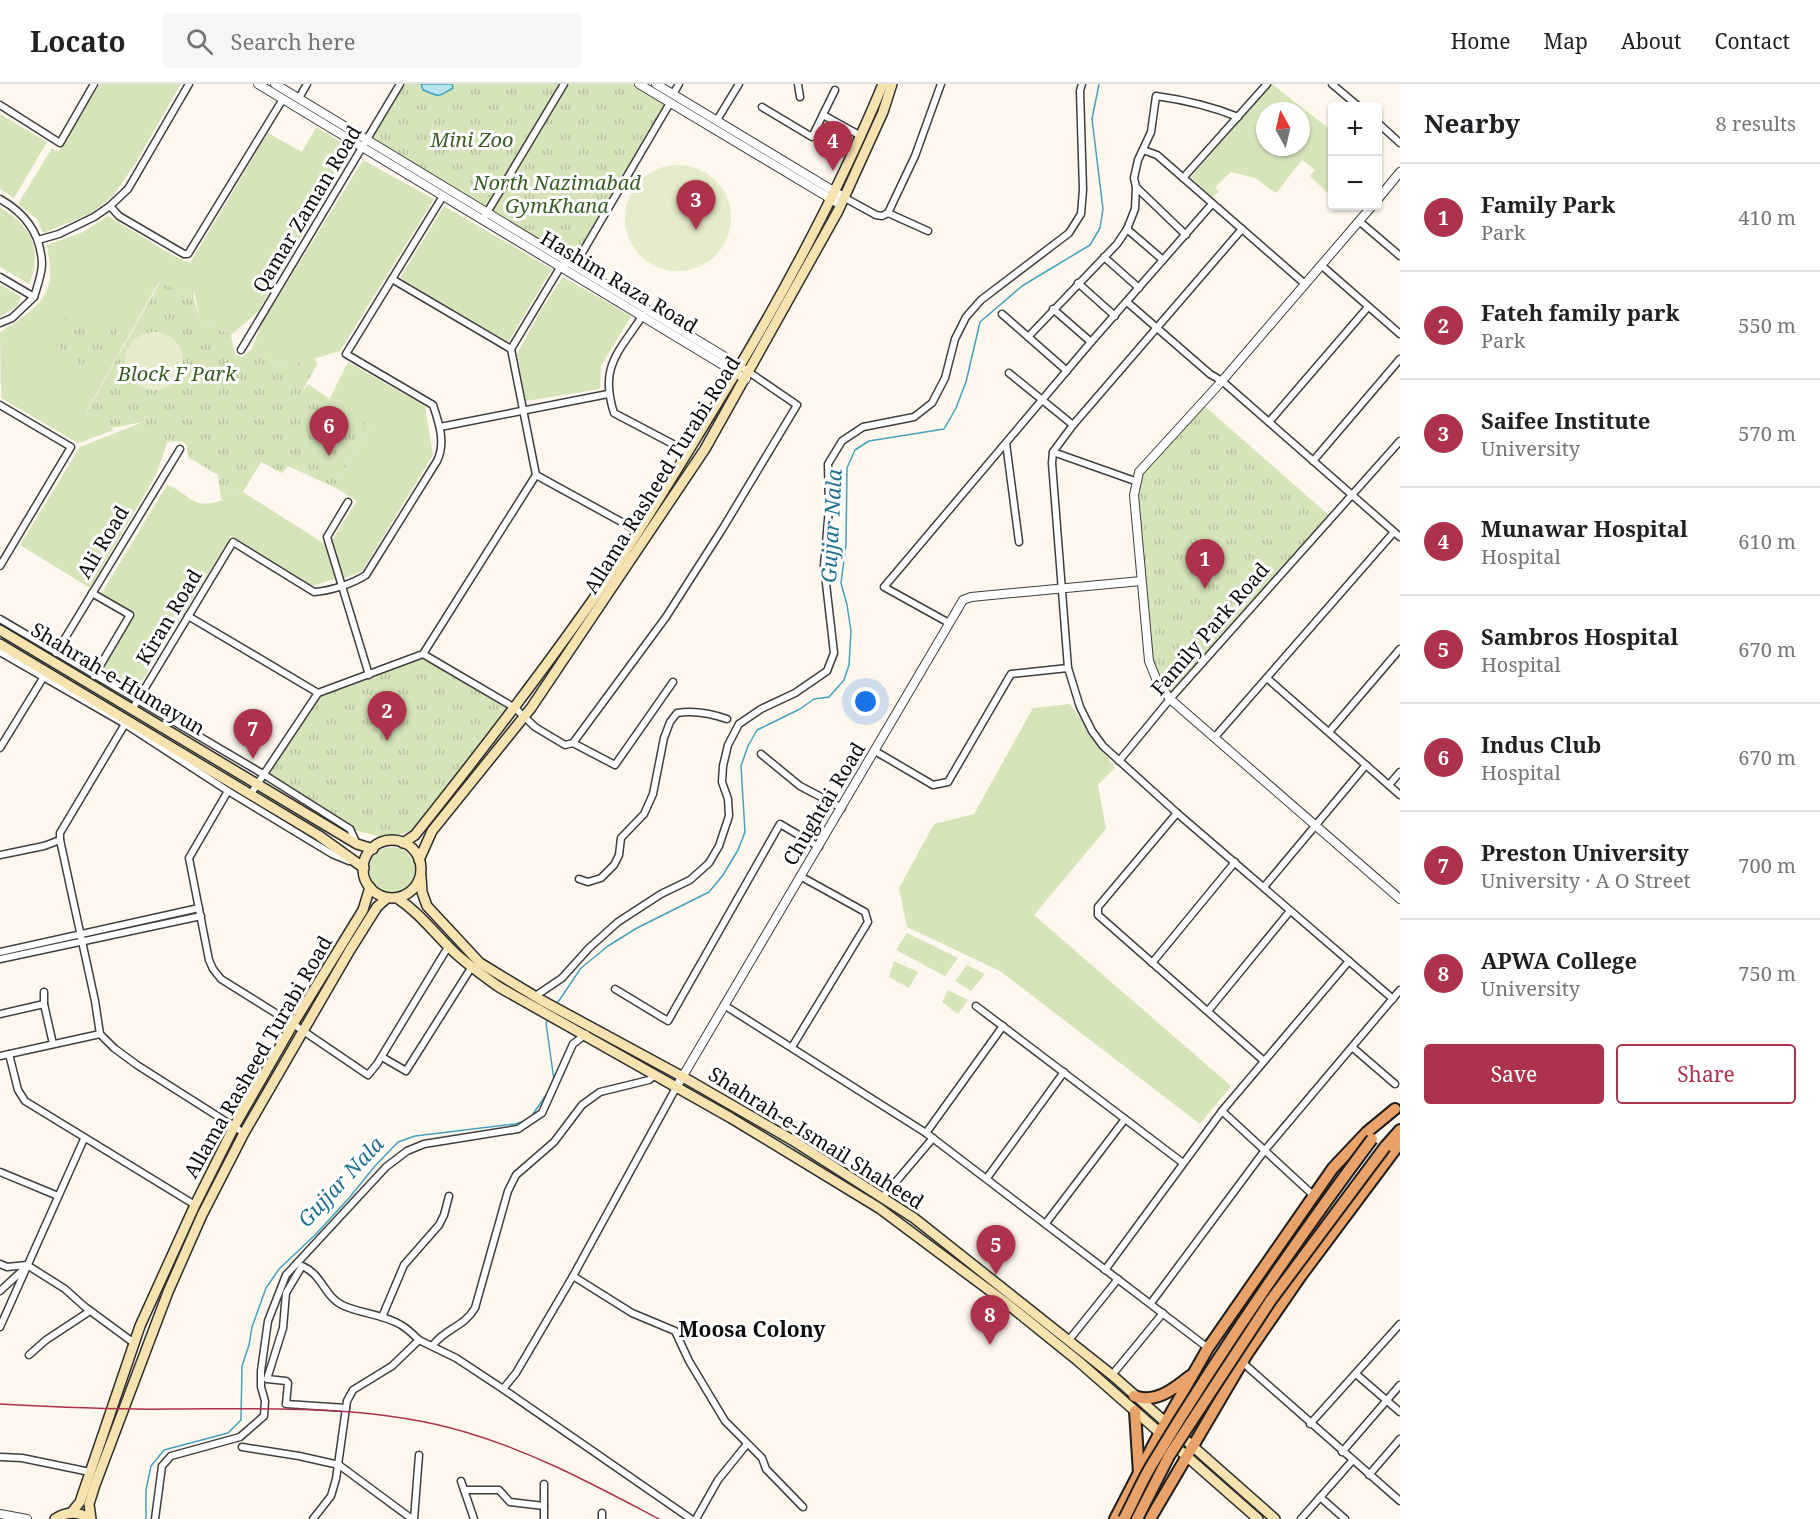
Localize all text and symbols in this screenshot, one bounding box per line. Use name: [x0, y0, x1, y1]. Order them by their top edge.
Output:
search box: [162, 14, 582, 68]
text: Locato: [30, 22, 126, 60]
icon: search: [183, 25, 216, 58]
text: Search here: [231, 26, 355, 56]
text: Home: [1451, 27, 1511, 55]
text: Map: [1544, 27, 1588, 55]
text: About: [1621, 27, 1682, 55]
text: Contact: [1715, 27, 1790, 55]
north arrow: [1256, 102, 1310, 156]
map controls: [1328, 102, 1382, 210]
button: +: [1328, 102, 1382, 156]
text: Nearby: [1424, 105, 1520, 141]
text: 8 results: [1716, 110, 1796, 137]
street label: Qamar Zaman Road: [246, 120, 367, 297]
pin: 4: [814, 122, 852, 171]
park label: Mini Zoo: [429, 126, 514, 153]
button: −: [1328, 156, 1382, 210]
park label: North Nazimabad GymKhana: [472, 169, 641, 219]
pin: 3: [676, 180, 716, 230]
text: Family Park: [1481, 189, 1615, 219]
text: 1: [1438, 204, 1449, 231]
text: 410 m: [1738, 204, 1796, 231]
text: Park: [1481, 219, 1525, 246]
street label: Hashim Raza Road: [536, 224, 703, 339]
text: Fateh family park: [1481, 297, 1680, 327]
text: 2: [1438, 312, 1449, 339]
text: 550 m: [1738, 312, 1796, 339]
text: Park: [1481, 327, 1525, 354]
street label: Allama Rasheed Turabi Road: [577, 351, 746, 599]
park label: Block F Park: [117, 360, 237, 387]
text: Saifee Institute: [1481, 405, 1650, 435]
pin: 6: [310, 406, 348, 456]
text: 3: [1438, 420, 1449, 447]
text: 570 m: [1738, 420, 1796, 447]
text: University: [1481, 435, 1580, 462]
water label: Gujjar Nala: [814, 467, 848, 584]
street label: Ali Road: [70, 500, 135, 583]
text: Munawar Hospital: [1481, 513, 1688, 543]
text: 4: [1438, 528, 1449, 555]
text: 610 m: [1738, 528, 1796, 555]
pin: 1: [1186, 540, 1224, 589]
text: Hospital: [1481, 543, 1561, 570]
street label: Family Park Road: [1144, 556, 1275, 701]
street label: Kiran Road: [129, 564, 208, 670]
street label: Shahrah-e-Humayun: [26, 616, 211, 741]
text: Sambros Hospital: [1481, 621, 1678, 651]
text: 5: [1438, 636, 1449, 663]
text: 670 m: [1738, 636, 1796, 663]
text: Hospital: [1481, 651, 1561, 678]
your location: [851, 687, 880, 716]
pin: 2: [368, 692, 406, 741]
pin: 7: [234, 710, 272, 759]
text: Indus Club: [1481, 729, 1601, 759]
street label: Chughtai Road: [776, 737, 871, 870]
text: 6: [1438, 744, 1449, 771]
text: 670 m: [1738, 744, 1796, 771]
text: Hospital: [1481, 759, 1561, 786]
text: Preston University: [1481, 837, 1689, 867]
text: 7: [1438, 852, 1449, 879]
text: 700 m: [1738, 852, 1796, 879]
text: University · A O Street: [1481, 867, 1691, 894]
street label: Allama Rasheed Turabi Road: [177, 931, 338, 1183]
text: APWA College: [1481, 945, 1637, 975]
text: 8: [1438, 960, 1449, 987]
text: 750 m: [1738, 960, 1796, 987]
text: University: [1481, 975, 1580, 1002]
button: Save: [1424, 1044, 1604, 1104]
button: Share: [1616, 1044, 1796, 1104]
street label: Shahrah-e-Ismail Shaheed: [703, 1060, 929, 1215]
water label: Gujjar Nala: [291, 1129, 390, 1233]
pin: 5: [976, 1226, 1016, 1275]
pin: 8: [970, 1296, 1010, 1345]
district label: Moosa Colony: [679, 1315, 826, 1343]

